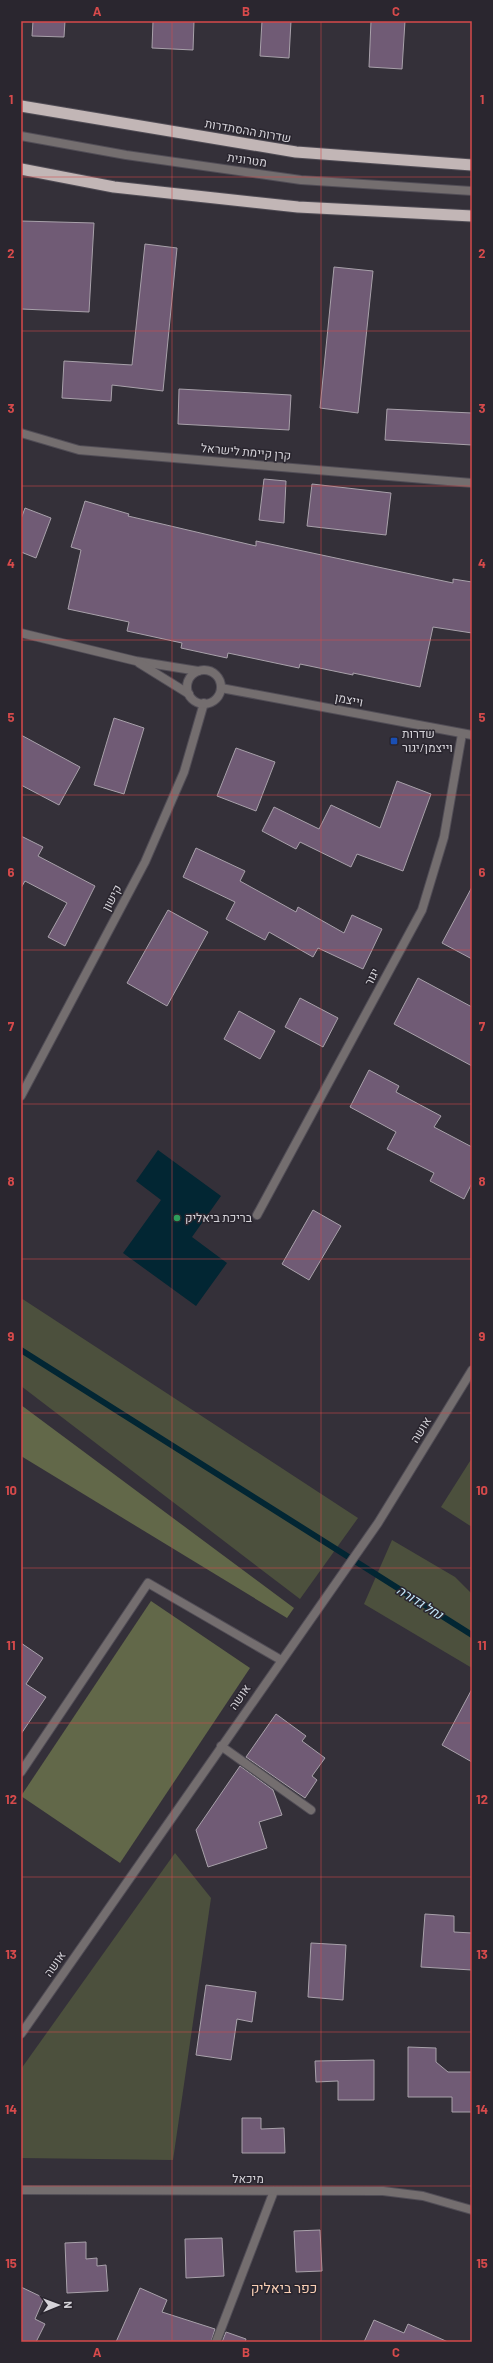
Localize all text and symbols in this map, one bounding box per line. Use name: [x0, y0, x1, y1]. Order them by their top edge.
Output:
text: A: [93, 3, 102, 19]
text: B: [242, 3, 250, 19]
text: C: [392, 3, 400, 19]
text: 1: [9, 91, 13, 107]
text: 1: [480, 91, 484, 107]
street label: שדרות ההסתדרות: [204, 116, 292, 145]
street label: מטרונית: [226, 149, 268, 169]
text: 2: [7, 245, 15, 261]
text: 2: [478, 245, 486, 261]
text: 3: [7, 400, 15, 416]
text: 3: [478, 400, 486, 416]
street label: קרן קיימת לישראל: [200, 440, 292, 462]
text: 4: [7, 555, 15, 571]
text: 4: [478, 555, 486, 571]
street label: וייצמן: [334, 689, 364, 709]
text: 5: [7, 709, 15, 725]
text: 5: [478, 709, 486, 725]
place label: שדרות וייצמן/יגור: [402, 726, 453, 754]
marker: שדרות וייצמן/יגור: [389, 736, 399, 746]
text: 6: [8, 864, 15, 880]
text: 6: [479, 864, 486, 880]
street label: קישון: [98, 882, 124, 913]
street label: יגור: [361, 965, 381, 988]
text: 7: [8, 1018, 15, 1034]
text: 7: [479, 1018, 486, 1034]
text: 8: [7, 1173, 15, 1189]
text: 8: [478, 1173, 486, 1189]
place label: בריכת ביאליק: [185, 1210, 253, 1224]
marker: בריכת ביאליק: [172, 1213, 182, 1223]
text: 9: [8, 1328, 15, 1344]
text: 9: [479, 1328, 486, 1344]
street label: אושה: [407, 1414, 434, 1445]
text: 10: [5, 1482, 17, 1498]
text: 10: [476, 1482, 488, 1498]
water label: נחל גדורה: [394, 1582, 447, 1623]
text: 11: [6, 1637, 16, 1653]
text: 11: [477, 1637, 487, 1653]
street label: אושה: [225, 1681, 253, 1712]
text: 12: [5, 1791, 17, 1807]
text: 12: [476, 1791, 488, 1807]
text: 13: [5, 1946, 17, 1962]
text: 13: [476, 1946, 488, 1962]
street label: אושה: [40, 1948, 68, 1979]
text: 14: [5, 2101, 17, 2117]
text: 14: [476, 2101, 488, 2117]
street label: מיכאל: [232, 2171, 264, 2185]
text: 15: [5, 2255, 17, 2271]
text: 15: [476, 2255, 488, 2271]
district label: כפר ביאליק: [251, 2279, 317, 2296]
north arrow: [38, 2285, 78, 2325]
text: N: [62, 2301, 75, 2309]
text: A: [93, 2344, 102, 2360]
text: B: [242, 2344, 250, 2360]
text: C: [392, 2344, 400, 2360]

